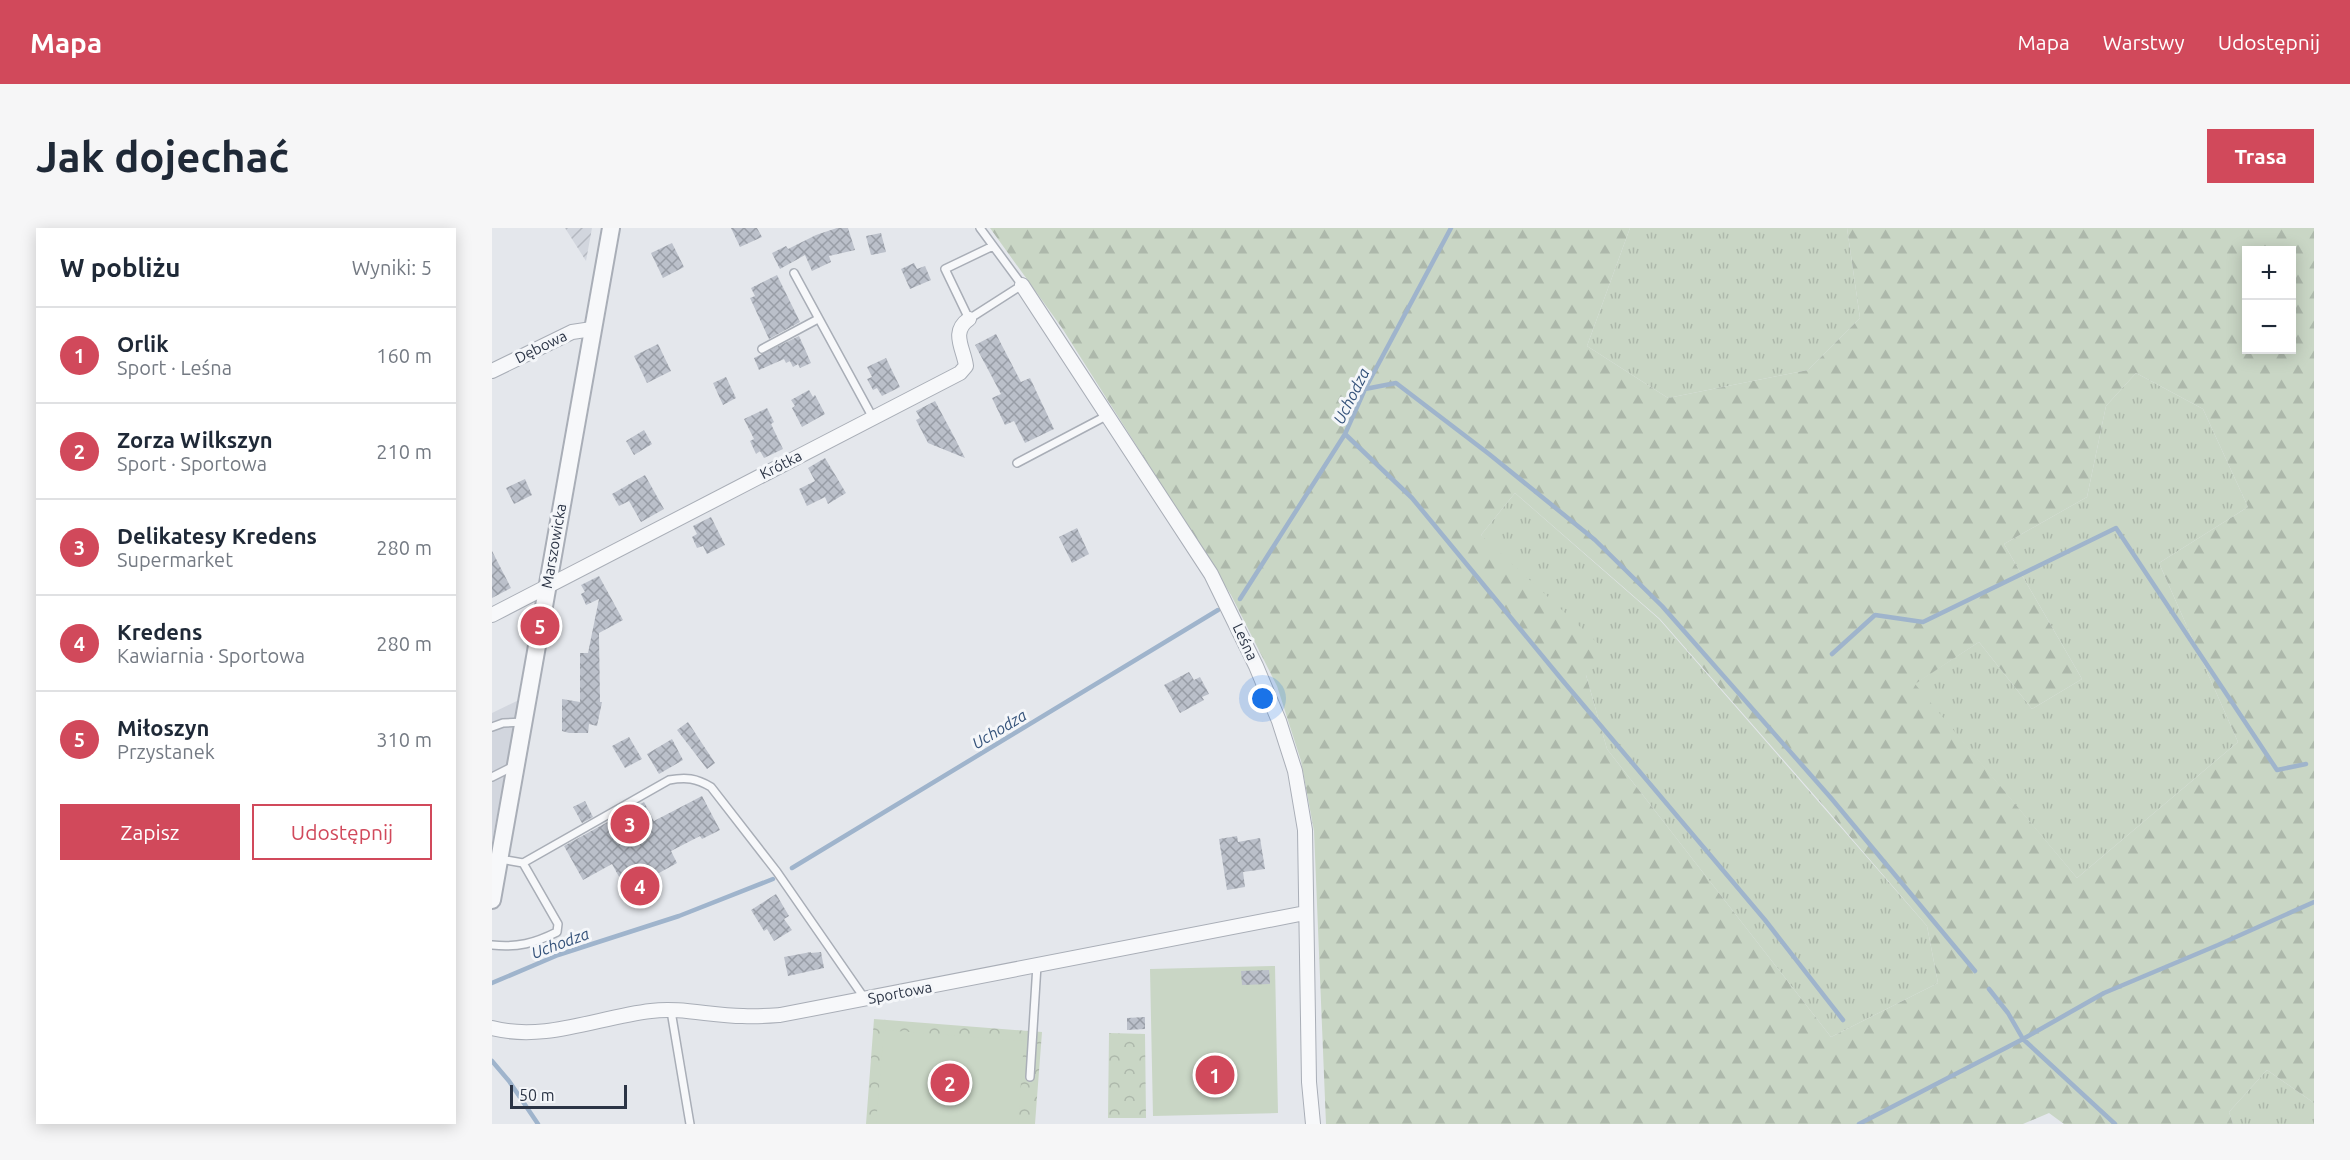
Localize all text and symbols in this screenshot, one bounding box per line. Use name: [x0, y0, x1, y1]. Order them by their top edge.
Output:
text: Mapa: [30, 27, 102, 58]
text: Mapa: [2018, 30, 2070, 54]
text: Warstwy: [2103, 30, 2185, 54]
text: Udostępnij: [2218, 30, 2320, 54]
button: Trasa: [2207, 129, 2314, 183]
text: Jak dojechać: [36, 133, 289, 180]
map controls: [2242, 246, 2296, 354]
button: +: [2242, 246, 2296, 300]
text: W pobliżu: [60, 253, 181, 282]
text: Wyniki: 5: [352, 256, 432, 279]
button: −: [2242, 300, 2296, 354]
street label: Dębowa: [512, 327, 570, 366]
text: Orlik: [117, 331, 168, 356]
text: 1: [74, 344, 85, 367]
text: 160 m: [376, 344, 432, 367]
text: Sport · Leśna: [117, 356, 232, 379]
water label: Uchodza: [1329, 365, 1373, 427]
text: Zorza Wilkszyn: [117, 427, 273, 452]
text: 2: [74, 440, 85, 463]
text: 210 m: [376, 440, 432, 463]
street label: Krótka: [757, 447, 805, 482]
text: Sport · Sportowa: [117, 452, 267, 475]
street label: Marszowicka: [538, 502, 569, 590]
text: Delikatesy Kredens: [117, 523, 317, 548]
text: 3: [74, 536, 85, 559]
text: 280 m: [376, 536, 432, 559]
text: Supermarket: [117, 548, 233, 571]
pin: 5: [520, 604, 560, 648]
text: Kredens: [117, 619, 202, 644]
street label: Leśna: [1230, 621, 1261, 663]
text: 4: [74, 632, 85, 655]
text: 280 m: [376, 632, 432, 655]
text: Kawiarnia · Sportowa: [117, 644, 305, 667]
your location: [1248, 684, 1277, 713]
water label: Uchodza: [969, 706, 1030, 752]
text: Miłoszyn: [117, 715, 209, 740]
text: 5: [74, 728, 85, 751]
text: 310 m: [376, 728, 432, 751]
text: Przystanek: [117, 740, 215, 763]
pin: 3: [610, 802, 650, 846]
button: Zapisz: [60, 804, 240, 860]
button: Udostępnij: [252, 804, 432, 860]
pin: 4: [620, 864, 660, 908]
water label: Uchodza: [529, 924, 592, 962]
street label: Sportowa: [866, 978, 933, 1007]
pin: 1: [1196, 1052, 1234, 1098]
pin: 2: [930, 1060, 970, 1106]
scale bar: [510, 1082, 627, 1110]
text: 50 m: [519, 1086, 555, 1104]

